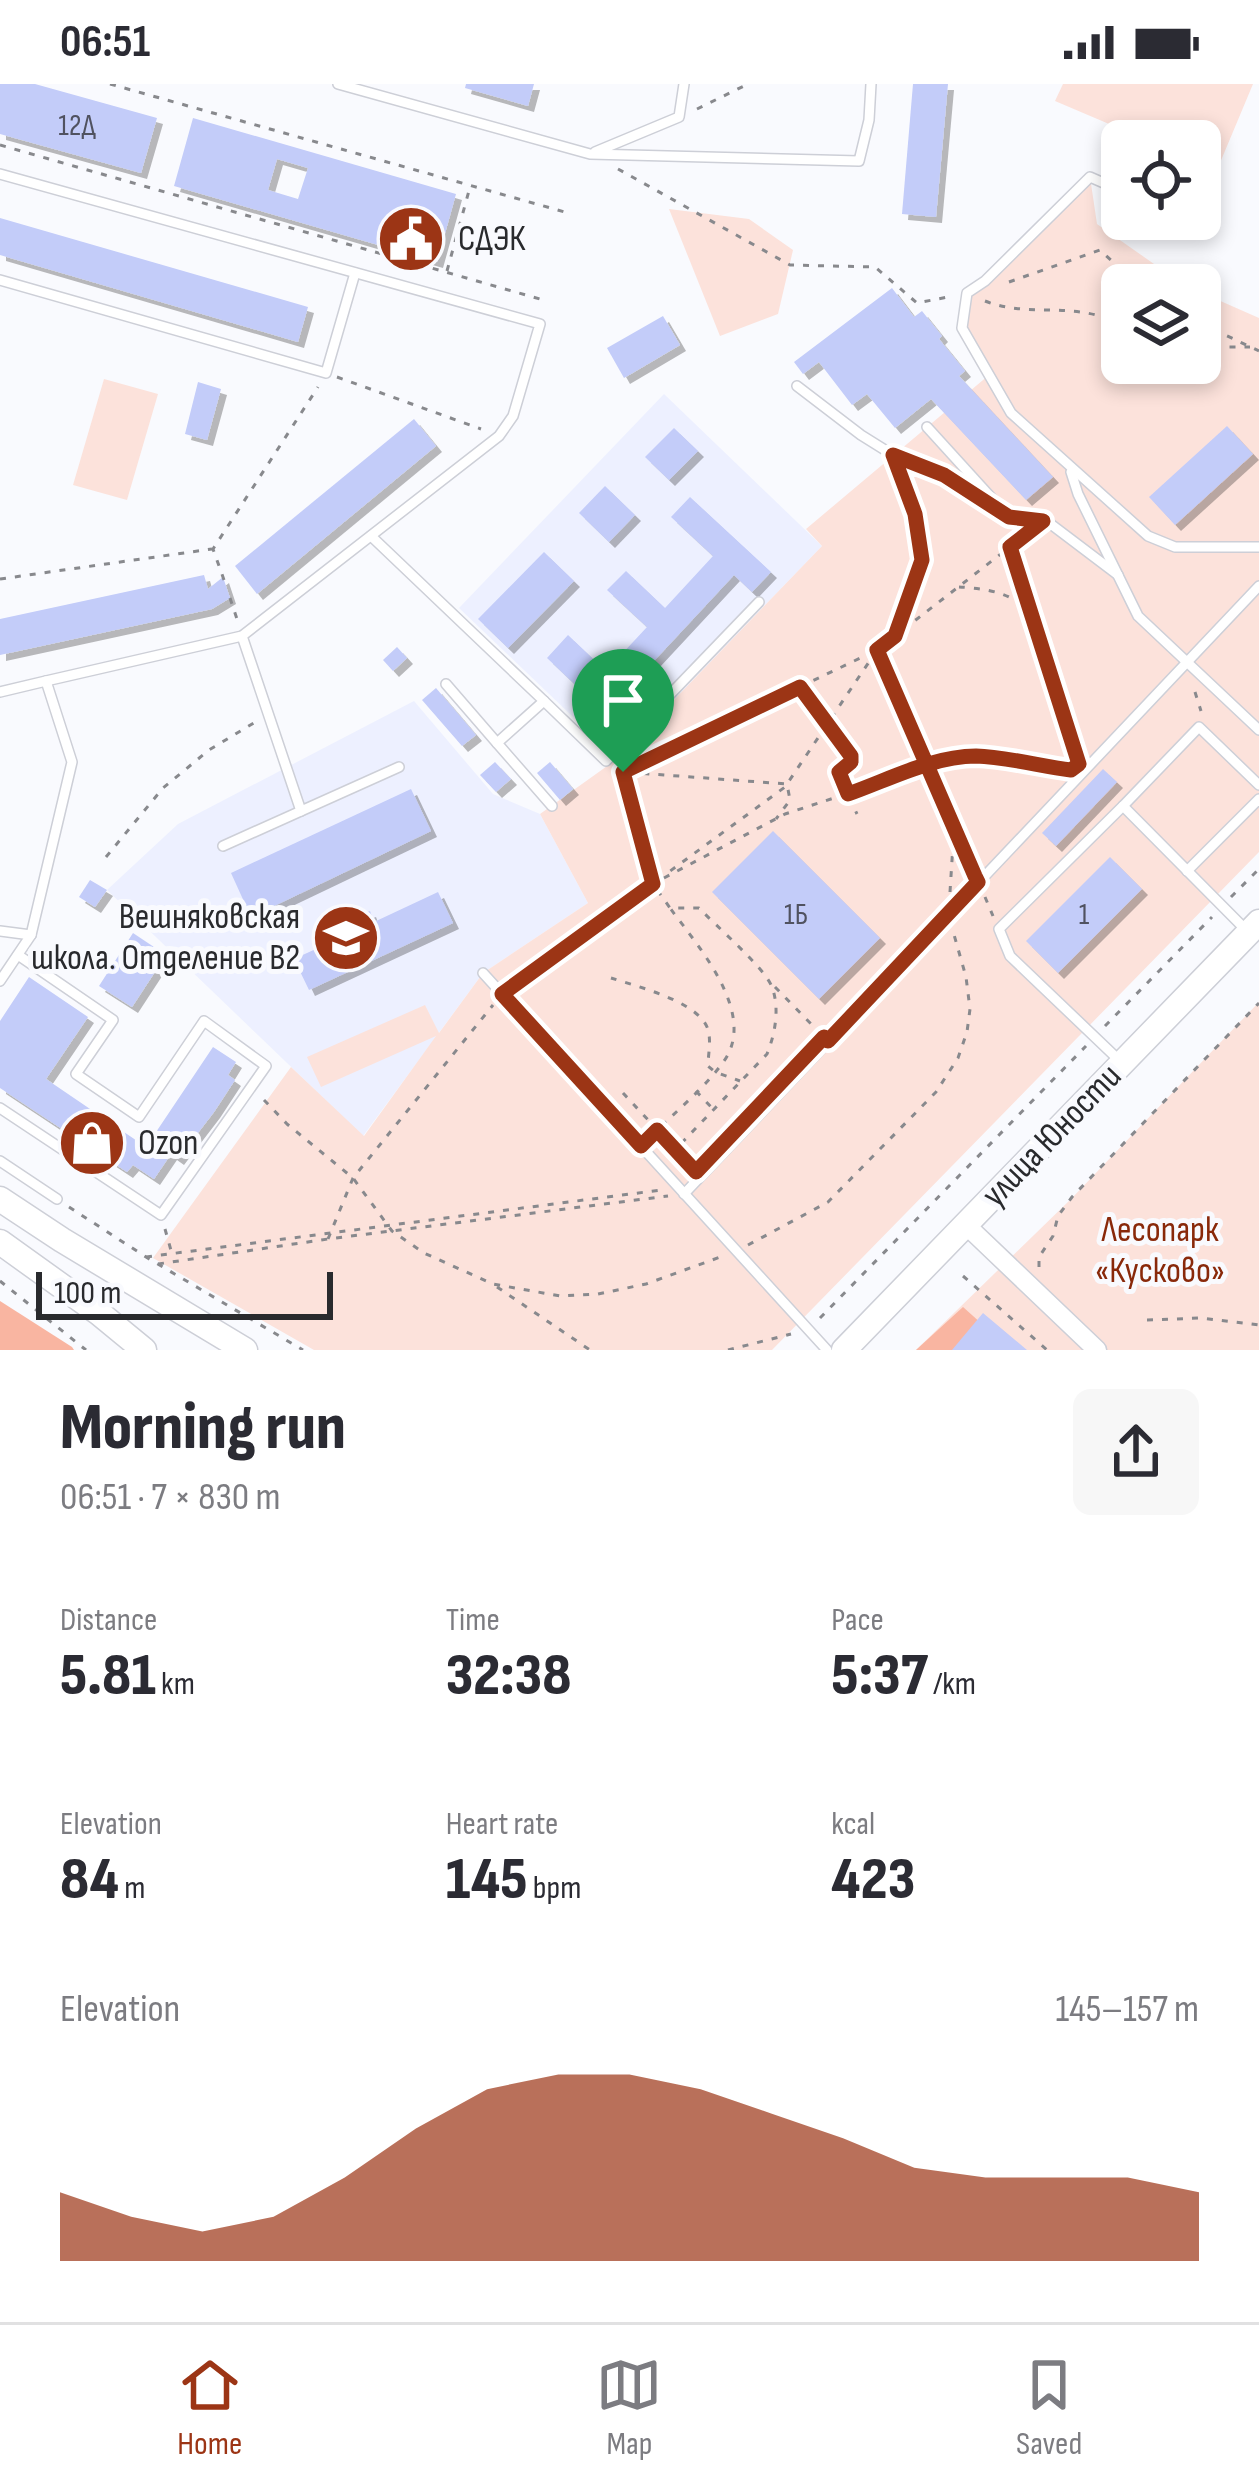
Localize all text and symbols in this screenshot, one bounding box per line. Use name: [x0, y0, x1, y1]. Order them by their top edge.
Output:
text: 06:51: [60, 15, 150, 70]
house number: 12Д: [58, 108, 97, 144]
map controls: [1101, 120, 1221, 384]
button: locate: [1101, 120, 1221, 240]
public building icon: СДЭК: [376, 204, 446, 274]
place label: СДЭК: [458, 218, 526, 261]
button: layers: [1101, 264, 1221, 384]
pin: [572, 649, 674, 772]
icon: arrive: [590, 667, 656, 733]
place label: Вешняковская школа. Отделение В2: [31, 896, 300, 980]
house number: 1Б: [784, 897, 808, 933]
house number: 1: [1079, 897, 1090, 933]
school or university icon: Вешняковская школа. Отделение В2: [311, 903, 381, 973]
street label: улица Юности: [973, 1056, 1131, 1216]
shop icon: Ozon: [57, 1108, 127, 1178]
place label: Ozon: [138, 1122, 199, 1165]
park label: Лесопарк «Кусково»: [1095, 1209, 1225, 1293]
scale bar: [36, 1266, 333, 1319]
text: 100 m: [54, 1273, 121, 1313]
text: Morning run: [60, 1389, 346, 1468]
button: share: [1073, 1389, 1199, 1515]
text: 06:51 · 7 × 830 m: [60, 1474, 280, 1521]
text: Distance: [60, 1600, 157, 1640]
text: Time: [446, 1600, 500, 1640]
text: Pace: [831, 1600, 884, 1640]
text: 5.81: [60, 1640, 156, 1712]
text: 32:38: [446, 1640, 572, 1712]
text: 5:37: [831, 1640, 928, 1712]
text: km: [156, 1664, 195, 1704]
text: /km: [928, 1664, 976, 1704]
text: Elevation: [60, 1804, 162, 1844]
text: Heart rate: [446, 1804, 558, 1844]
text: kcal: [831, 1804, 875, 1844]
text: 84: [60, 1844, 119, 1916]
text: 145: [446, 1844, 528, 1916]
text: 423: [831, 1844, 915, 1916]
text: m: [119, 1868, 145, 1908]
text: bpm: [528, 1868, 581, 1908]
text: Elevation: [60, 1986, 180, 2033]
text: 145–157 m: [1056, 1986, 1199, 2033]
tab: Home: [177, 2352, 243, 2464]
tab: Map: [596, 2352, 662, 2464]
tab: Saved: [1016, 2352, 1082, 2464]

